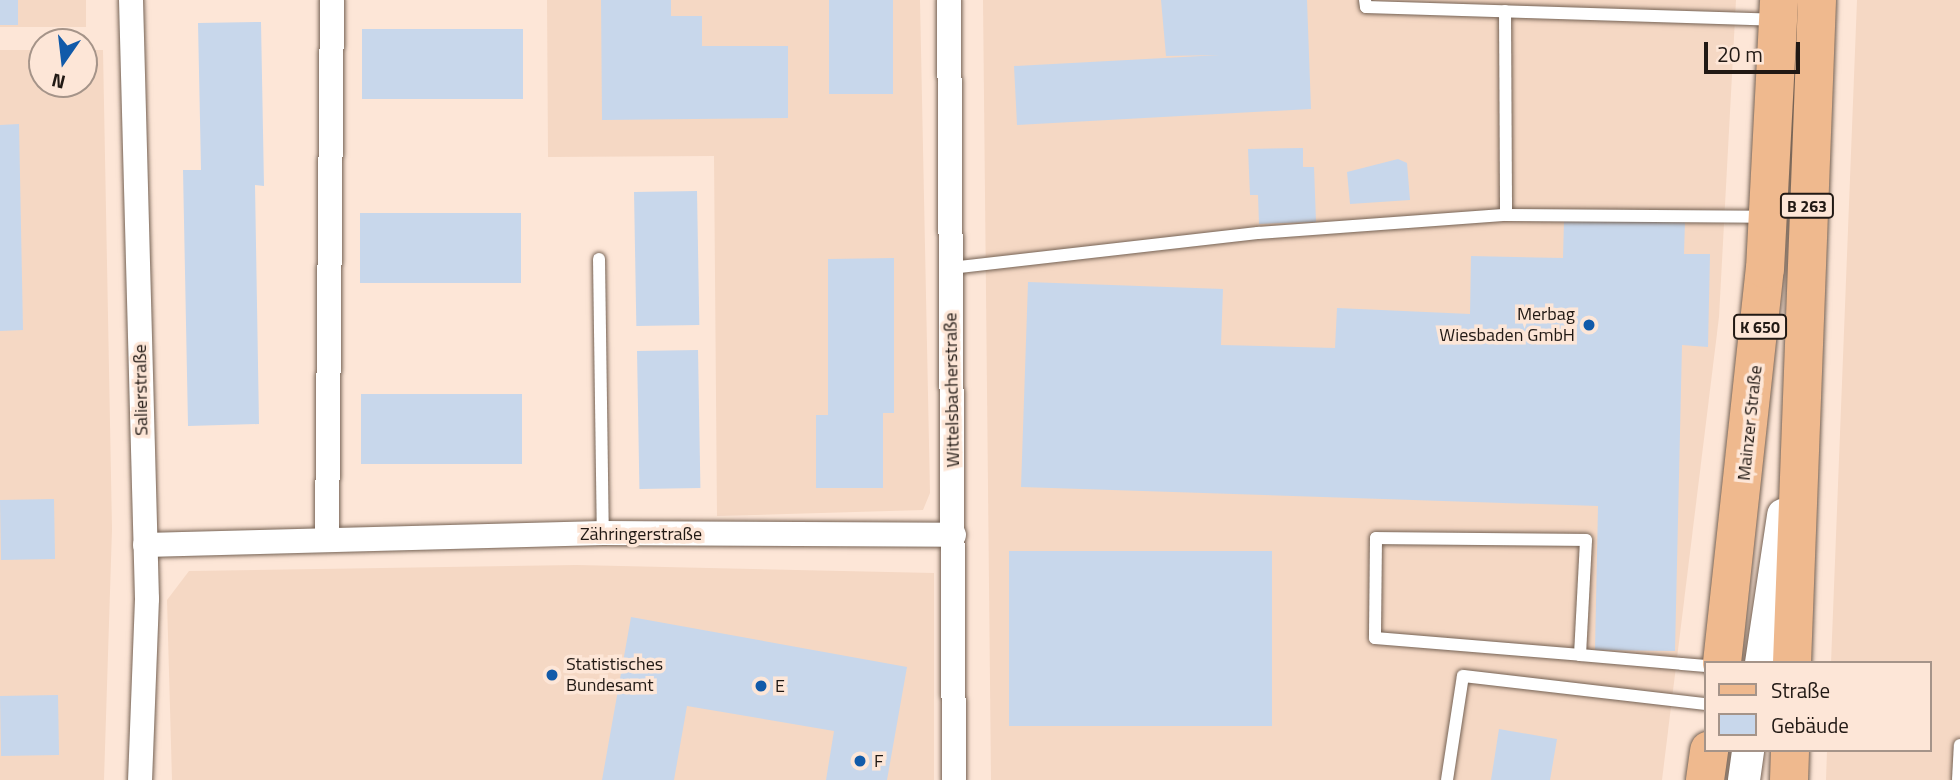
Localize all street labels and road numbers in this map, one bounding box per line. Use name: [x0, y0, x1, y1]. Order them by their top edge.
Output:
road number: B 263: [1779, 194, 1835, 218]
street label: Wittelsbacherstraße: [940, 312, 964, 468]
road number: K 650: [1732, 314, 1788, 340]
street label: Salierstraße: [129, 344, 153, 436]
street label: Mainzer Straße: [1733, 364, 1767, 482]
street label: Zähringerstraße: [580, 523, 702, 545]

